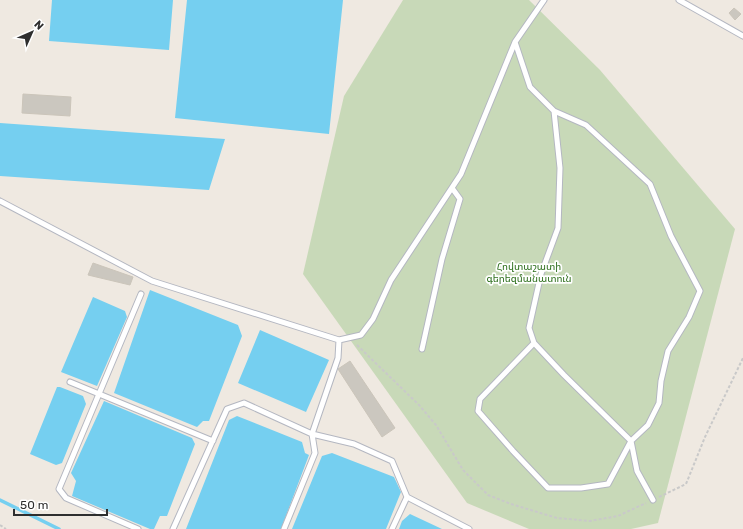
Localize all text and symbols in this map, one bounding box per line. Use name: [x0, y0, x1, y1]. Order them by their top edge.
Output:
north arrow: [12, 12, 52, 52]
text: N: [31, 18, 46, 33]
park label: Հովտաշատի գերեզմանատուն: [486, 261, 572, 285]
scale bar: [14, 491, 107, 517]
text: 50 m: [20, 498, 48, 512]

